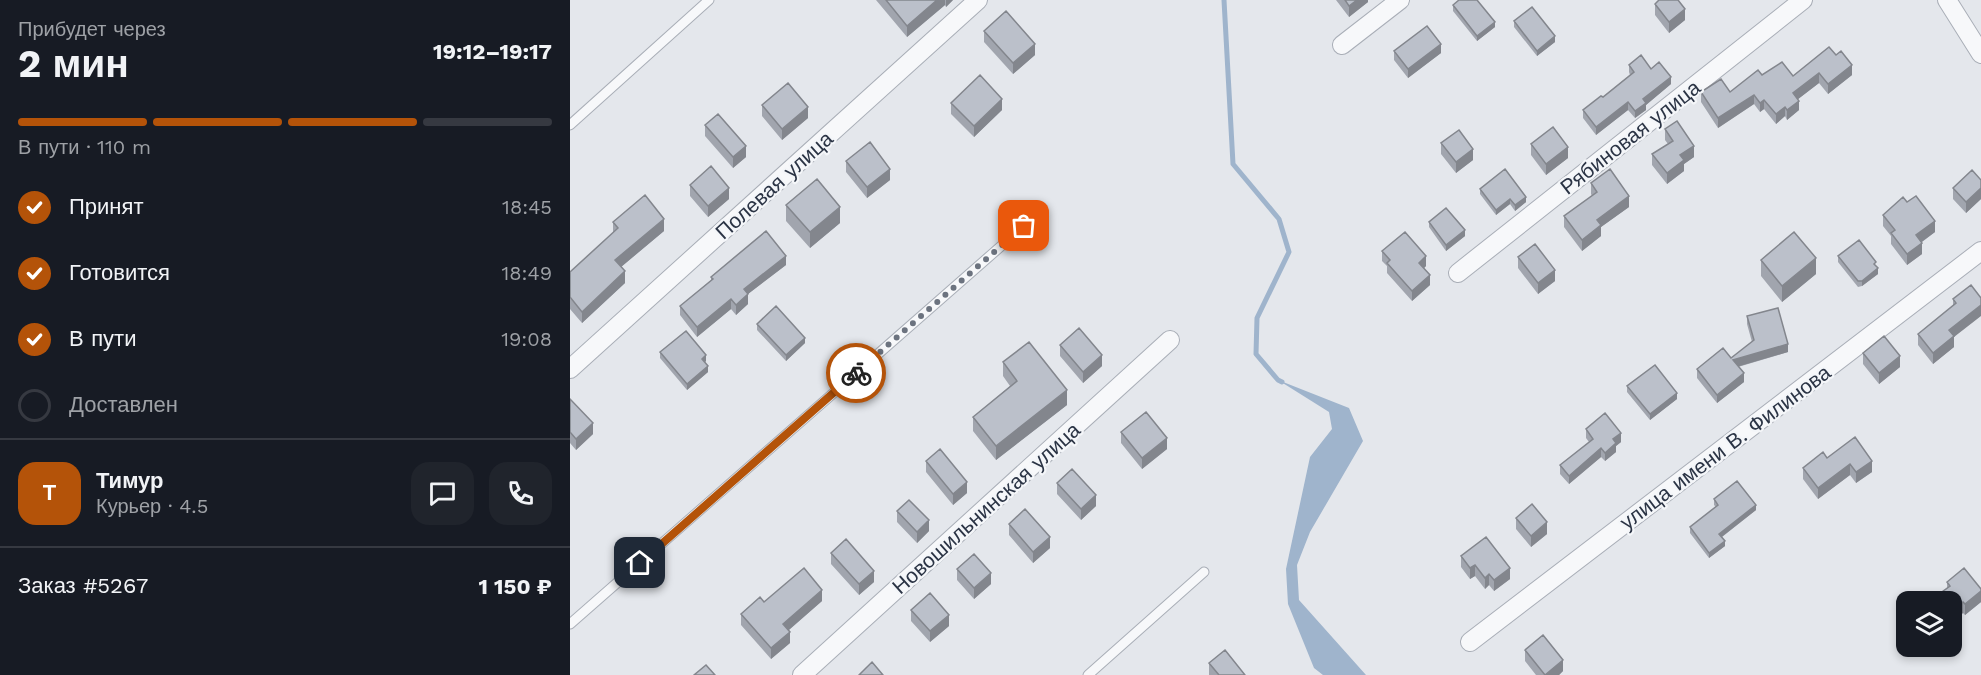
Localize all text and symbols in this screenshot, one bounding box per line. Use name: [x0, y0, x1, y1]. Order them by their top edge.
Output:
text: Прибудет через: [18, 17, 166, 41]
text: 19:12–19:17: [433, 39, 552, 64]
text: 2 мин: [18, 41, 129, 86]
street label: Рябиновая улица: [1555, 74, 1705, 199]
street label: Полевая улица: [710, 126, 838, 244]
text: В пути · 110 m: [18, 135, 151, 159]
icon: check: [18, 191, 51, 224]
text: Принят: [69, 194, 143, 219]
text: 18:45: [502, 195, 552, 219]
pin: [998, 200, 1049, 251]
icon: bag: [1007, 209, 1040, 242]
icon: check: [18, 257, 51, 290]
text: Готовится: [69, 260, 170, 285]
text: 18:49: [501, 261, 552, 285]
icon: check: [18, 323, 51, 356]
text: В пути: [69, 326, 136, 351]
text: 19:08: [501, 327, 552, 351]
courier: [826, 343, 886, 403]
icon: bike: [840, 357, 873, 390]
street label: улица имени В. Филинова: [1615, 359, 1836, 534]
text: Доставлен: [69, 392, 178, 417]
street label: Новошильнинская улица: [887, 417, 1085, 599]
button: chat: [411, 462, 474, 525]
button: phone: [489, 462, 552, 525]
text: Тимур: [96, 468, 164, 493]
text: Т: [43, 480, 56, 505]
text: Курьер · 4.5: [96, 494, 208, 518]
pin: [614, 537, 665, 588]
icon: home: [623, 546, 656, 579]
text: Заказ #5267: [18, 573, 148, 598]
text: 1 150 ₽: [478, 574, 552, 599]
map controls: [1896, 591, 1962, 657]
button: layers: [1896, 591, 1962, 657]

